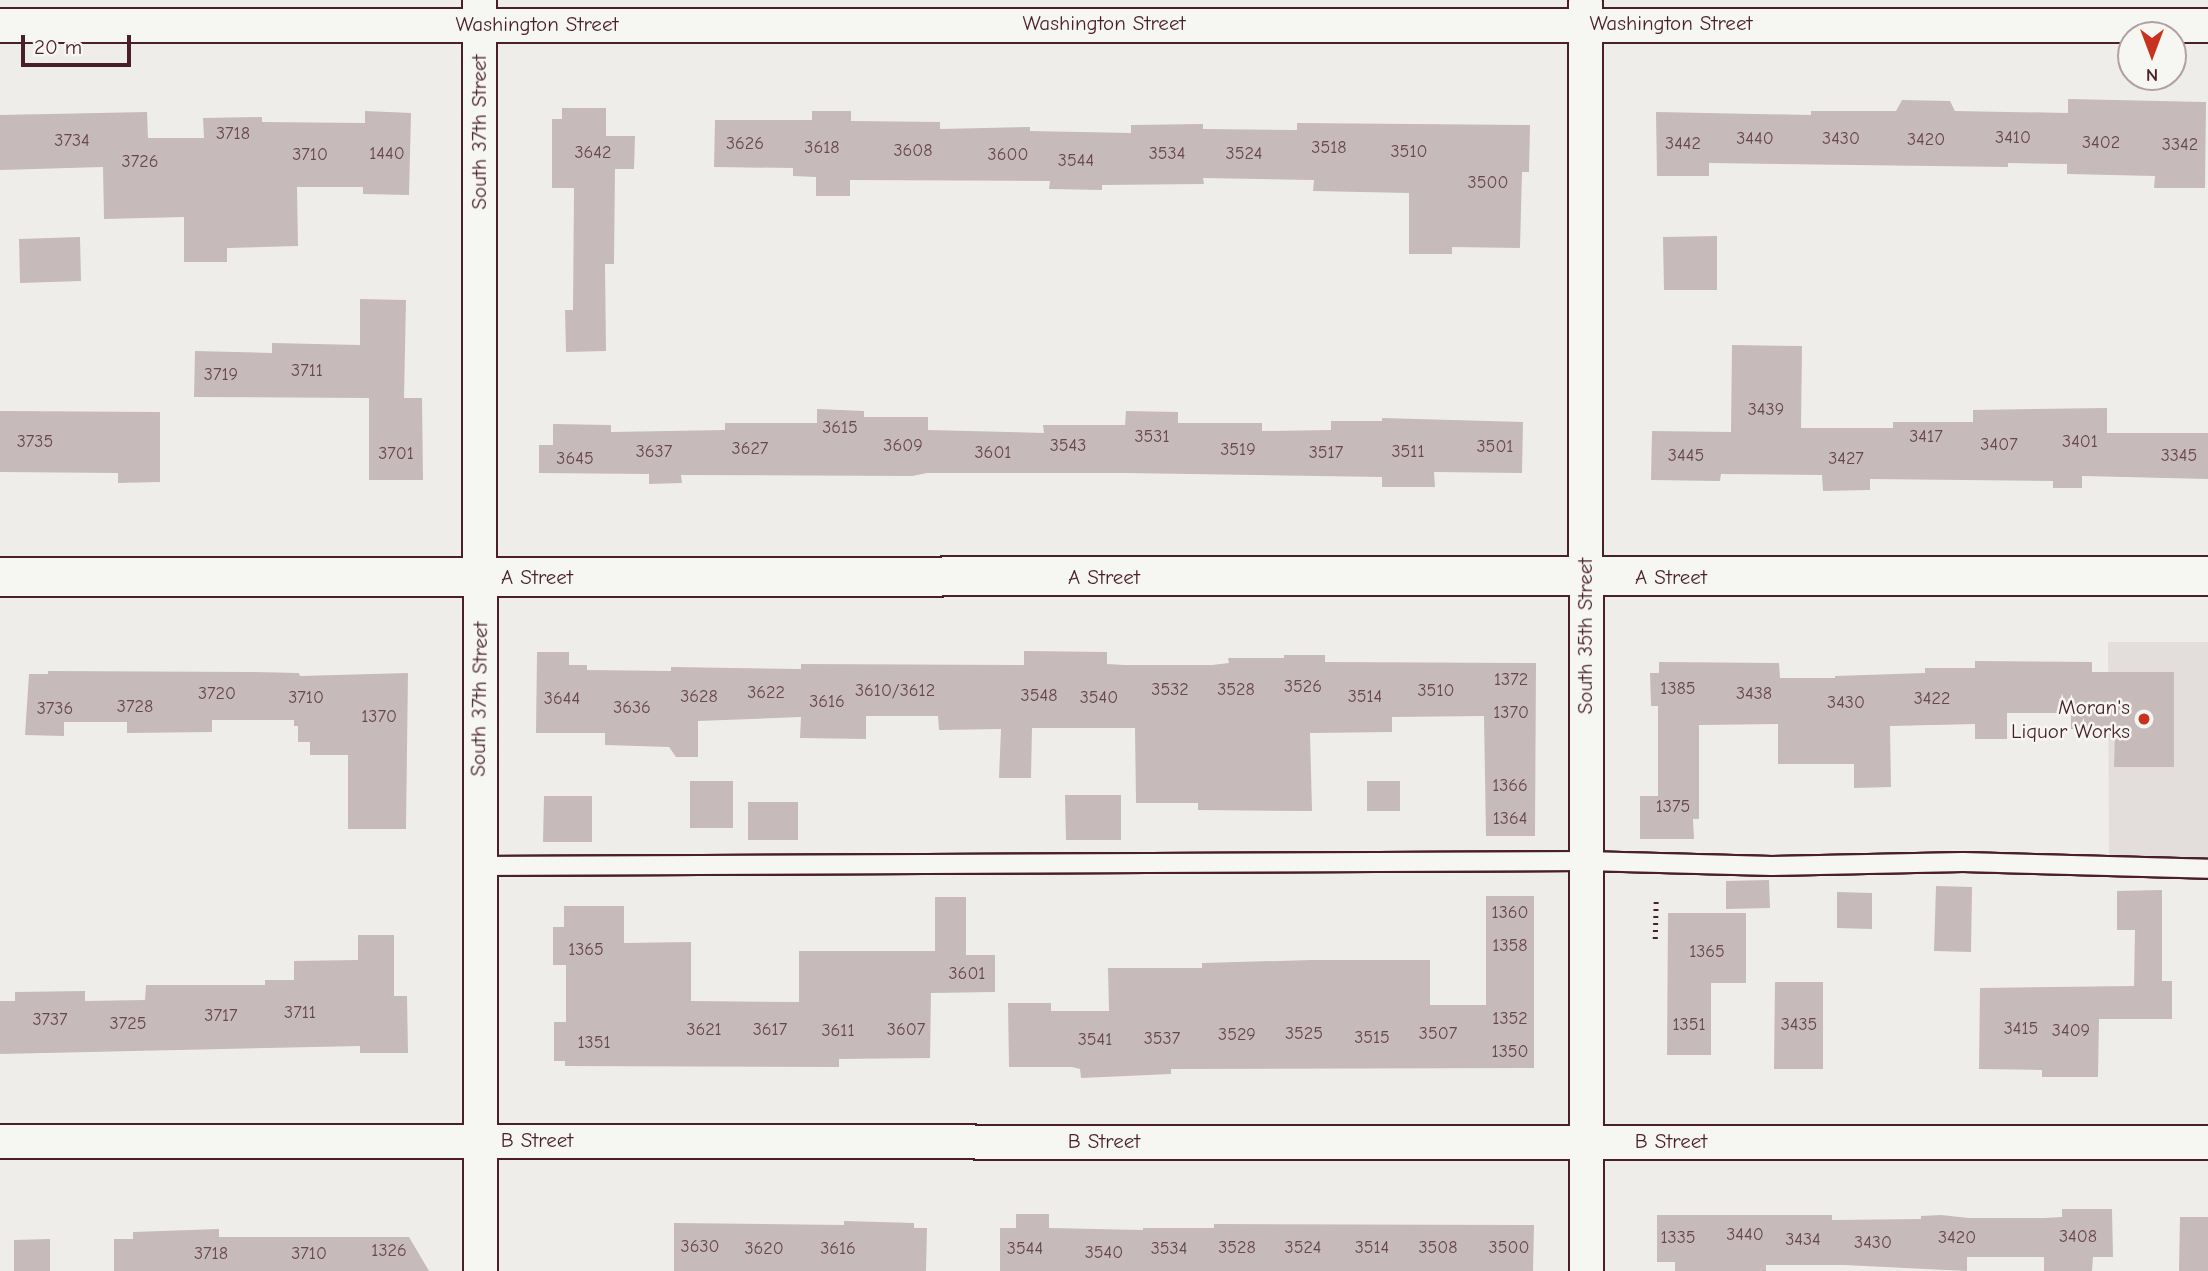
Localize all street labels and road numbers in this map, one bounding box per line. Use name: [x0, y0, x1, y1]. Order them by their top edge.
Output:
street label: Washington Street: [1023, 10, 1185, 36]
street label: Washington Street: [1590, 10, 1752, 36]
street label: Washington Street: [456, 11, 618, 37]
street label: South 37th Street: [466, 54, 492, 210]
street label: South 35th Street: [1572, 558, 1598, 714]
street label: A Street: [501, 564, 573, 590]
street label: A Street: [1068, 564, 1140, 590]
street label: A Street: [1635, 564, 1707, 590]
street label: South 37th Street: [465, 621, 493, 777]
street label: B Street: [501, 1127, 573, 1153]
street label: B Street: [1068, 1128, 1140, 1154]
street label: B Street: [1635, 1128, 1707, 1154]

